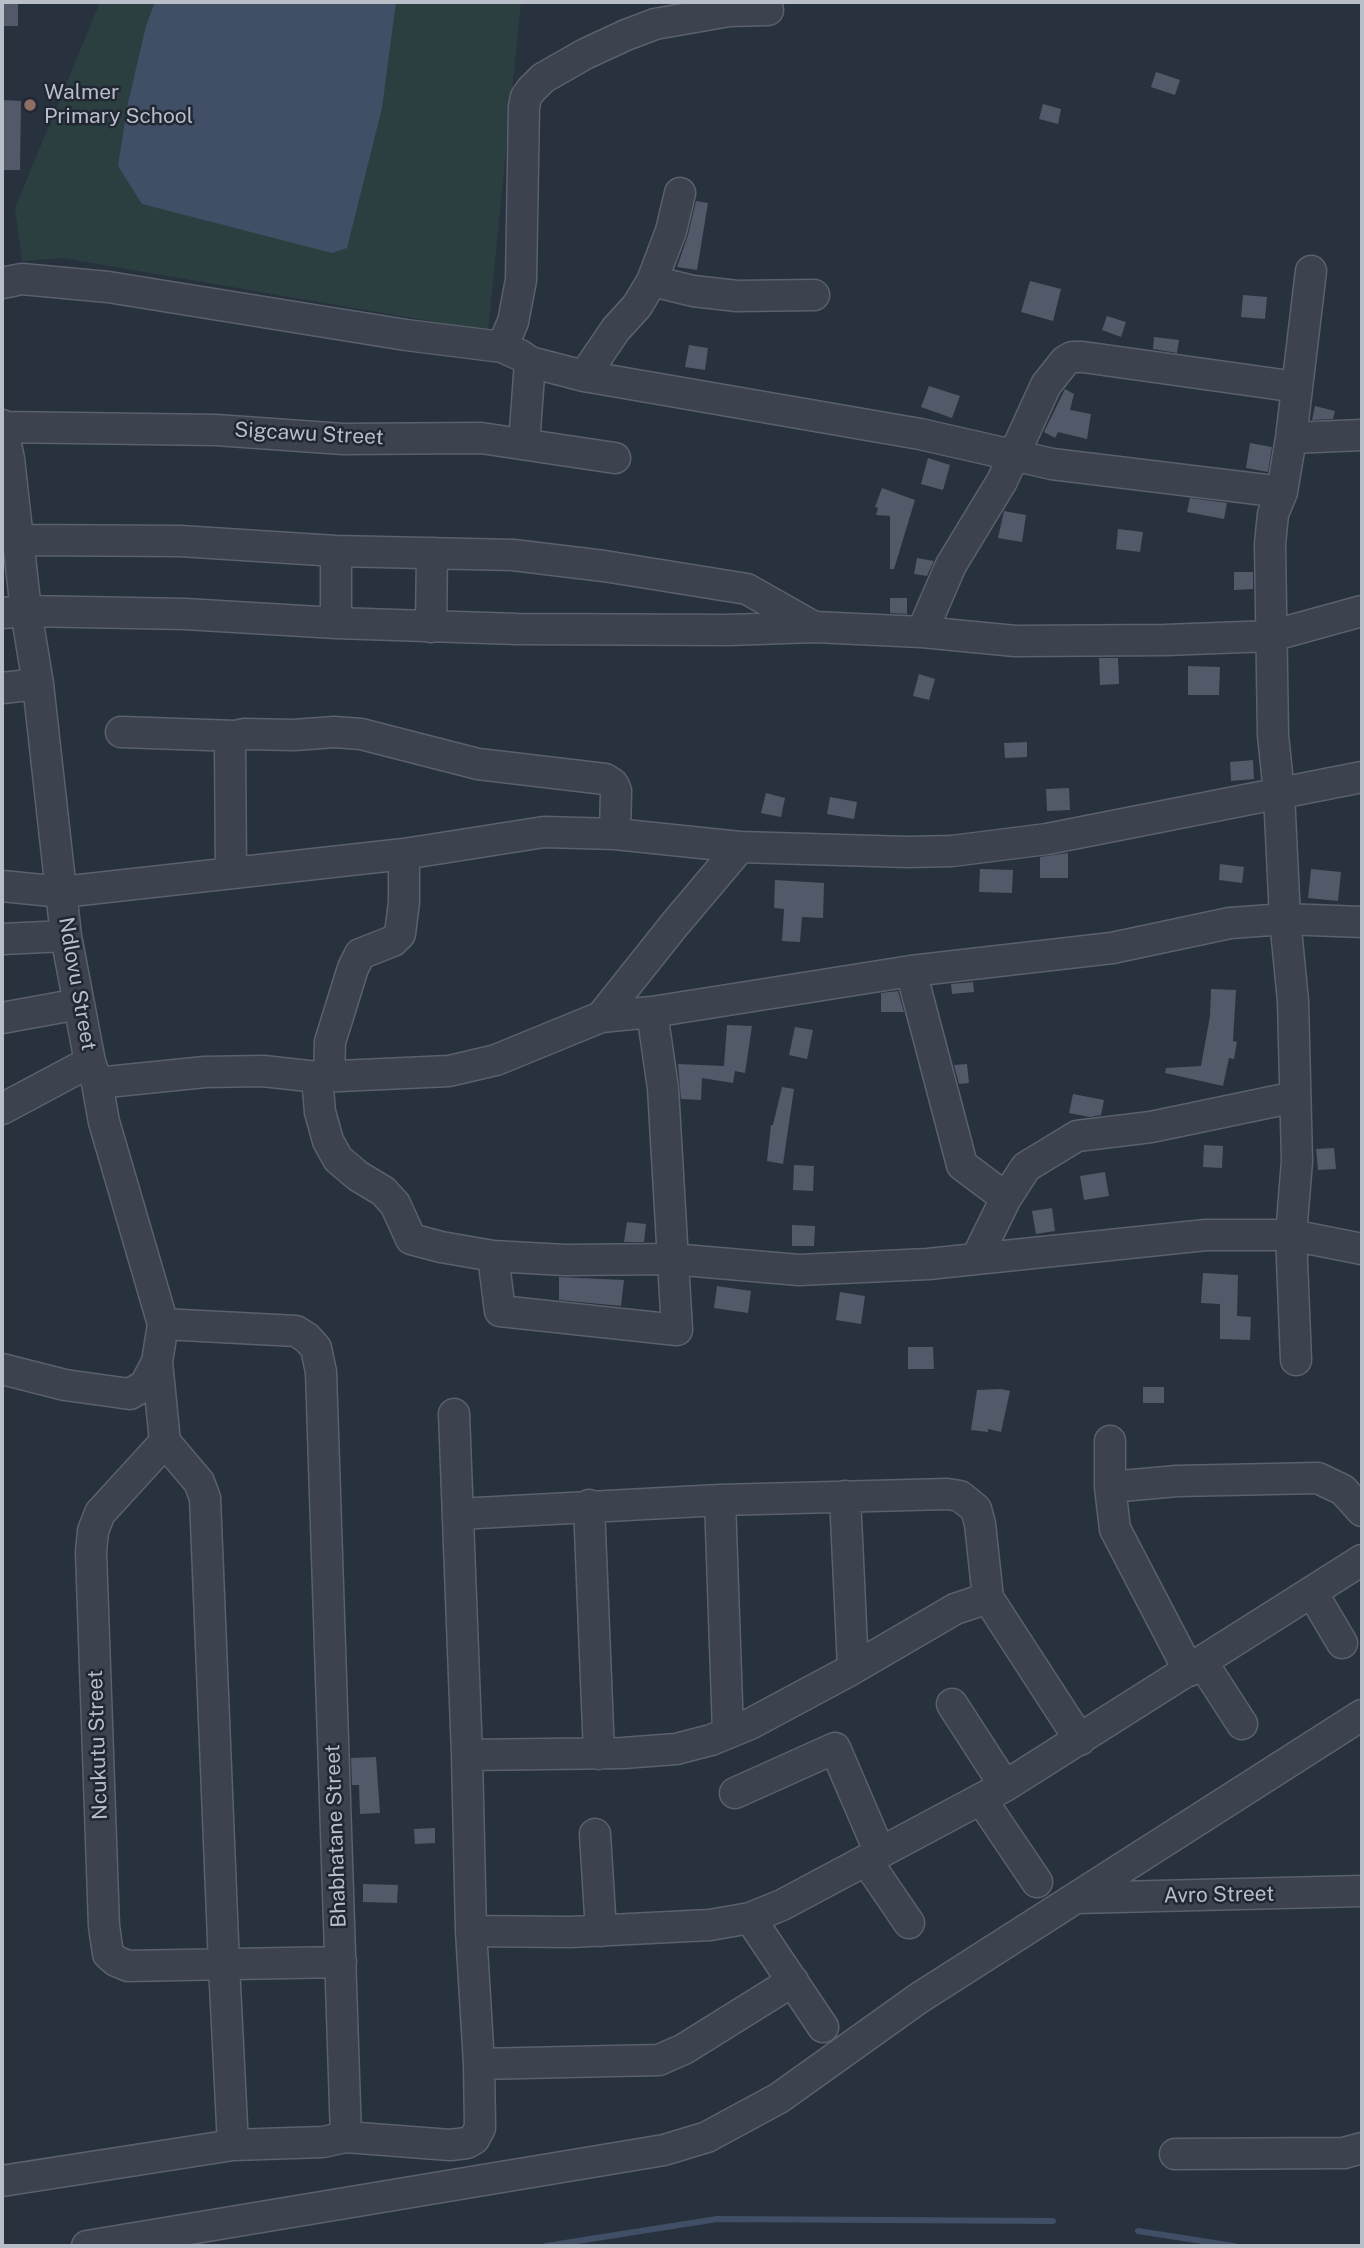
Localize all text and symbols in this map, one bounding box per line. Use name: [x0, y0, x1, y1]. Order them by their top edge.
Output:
place label: Walmer Primary School: [44, 80, 193, 130]
marker: Walmer Primary School: [22, 97, 38, 113]
street label: Sigcawu Street: [234, 418, 384, 450]
street label: Ndlovu Street: [53, 915, 101, 1053]
street label: Ncukutu Street: [83, 1670, 113, 1820]
street label: Bhabhatane Street: [320, 1744, 352, 1928]
street label: Avro Street: [1163, 1881, 1275, 1909]

